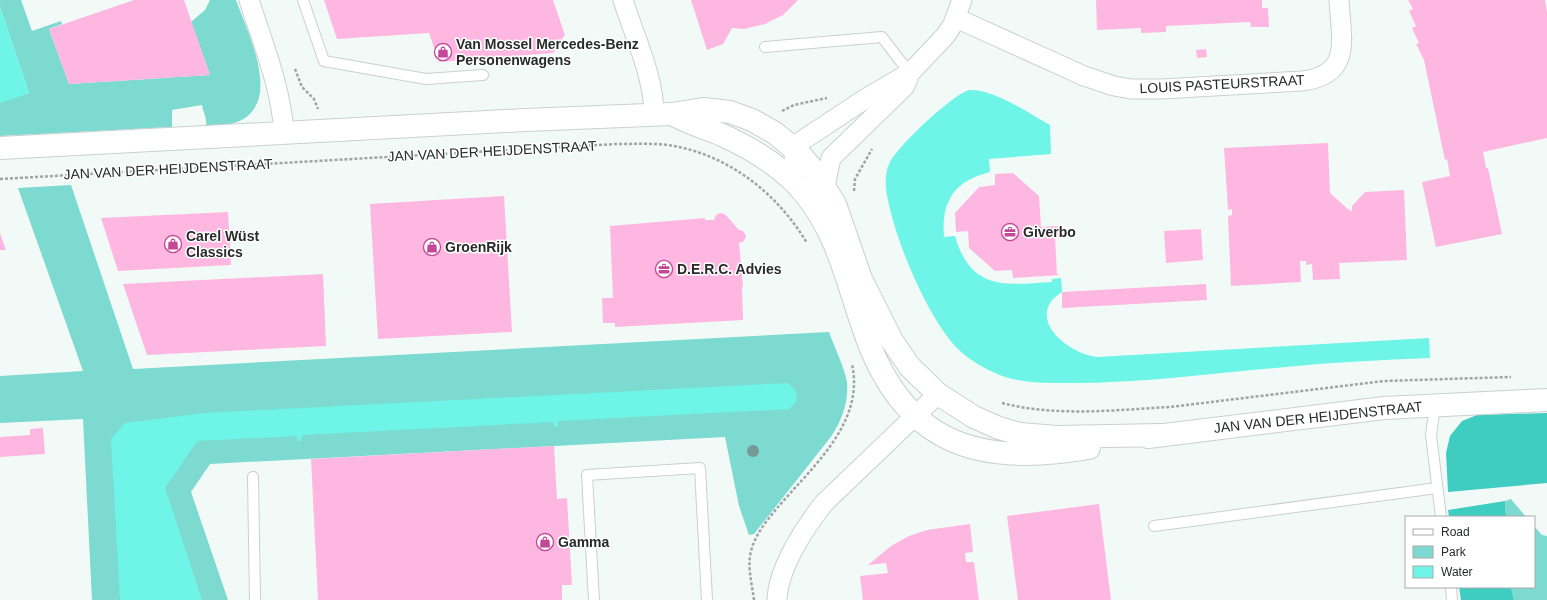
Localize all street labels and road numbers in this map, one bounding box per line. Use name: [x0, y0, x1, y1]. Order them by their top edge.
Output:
street label: LOUIS PASTEURSTRAAT: [1139, 72, 1305, 96]
street label: JAN VAN DER HEIJDENSTRAAT: [387, 138, 597, 164]
street label: JAN VAN DER HEIJDENSTRAAT: [63, 156, 273, 182]
street label: JAN VAN DER HEIJDENSTRAAT: [1213, 398, 1423, 436]

